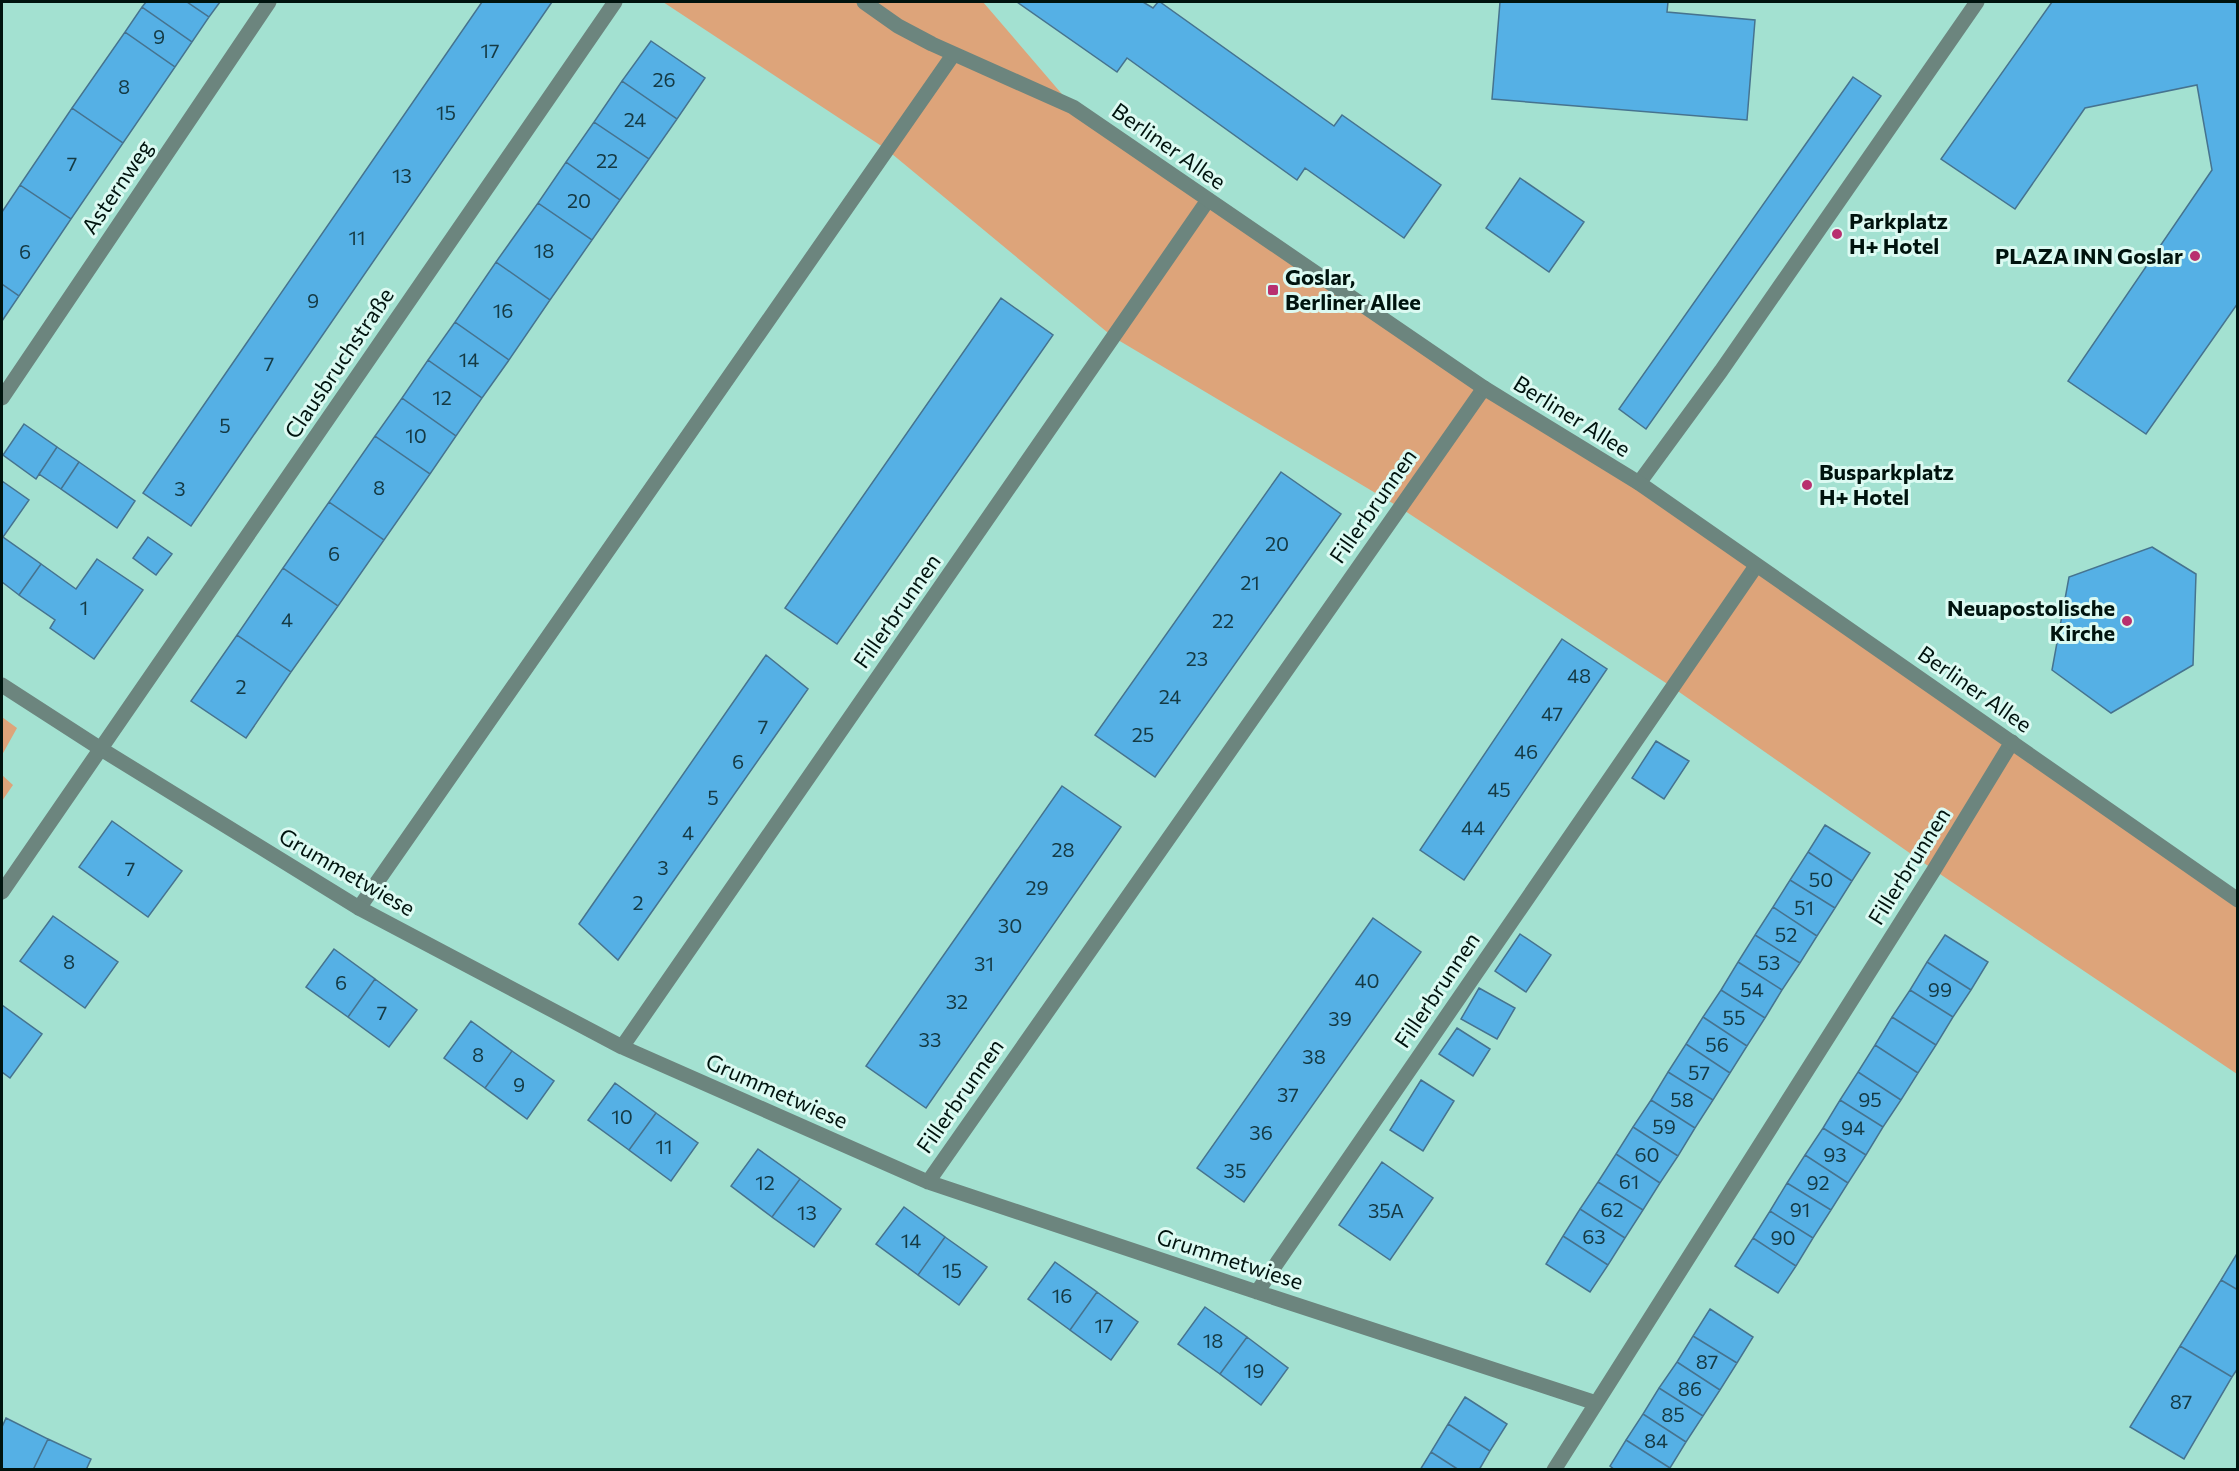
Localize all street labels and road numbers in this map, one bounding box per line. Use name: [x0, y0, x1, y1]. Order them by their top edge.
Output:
street label: Berliner Allee: [1107, 96, 1231, 195]
street label: Asternweg: [75, 135, 158, 239]
street label: Clausbruchstraße: [278, 282, 399, 443]
street label: Berliner Allee: [1509, 369, 1636, 462]
street label: Fillerbrunnen: [1323, 443, 1422, 568]
street label: Fillerbrunnen: [847, 548, 946, 673]
street label: Berliner Allee: [1913, 639, 2037, 738]
street label: Fillerbrunnen: [1862, 802, 1955, 929]
street label: Grummetwiese: [274, 822, 420, 921]
street label: Fillerbrunnen: [1388, 927, 1485, 1053]
street label: Fillerbrunnen: [910, 1033, 1009, 1158]
street label: Grummetwiese: [702, 1047, 852, 1134]
street label: Grummetwiese: [1153, 1222, 1307, 1295]

